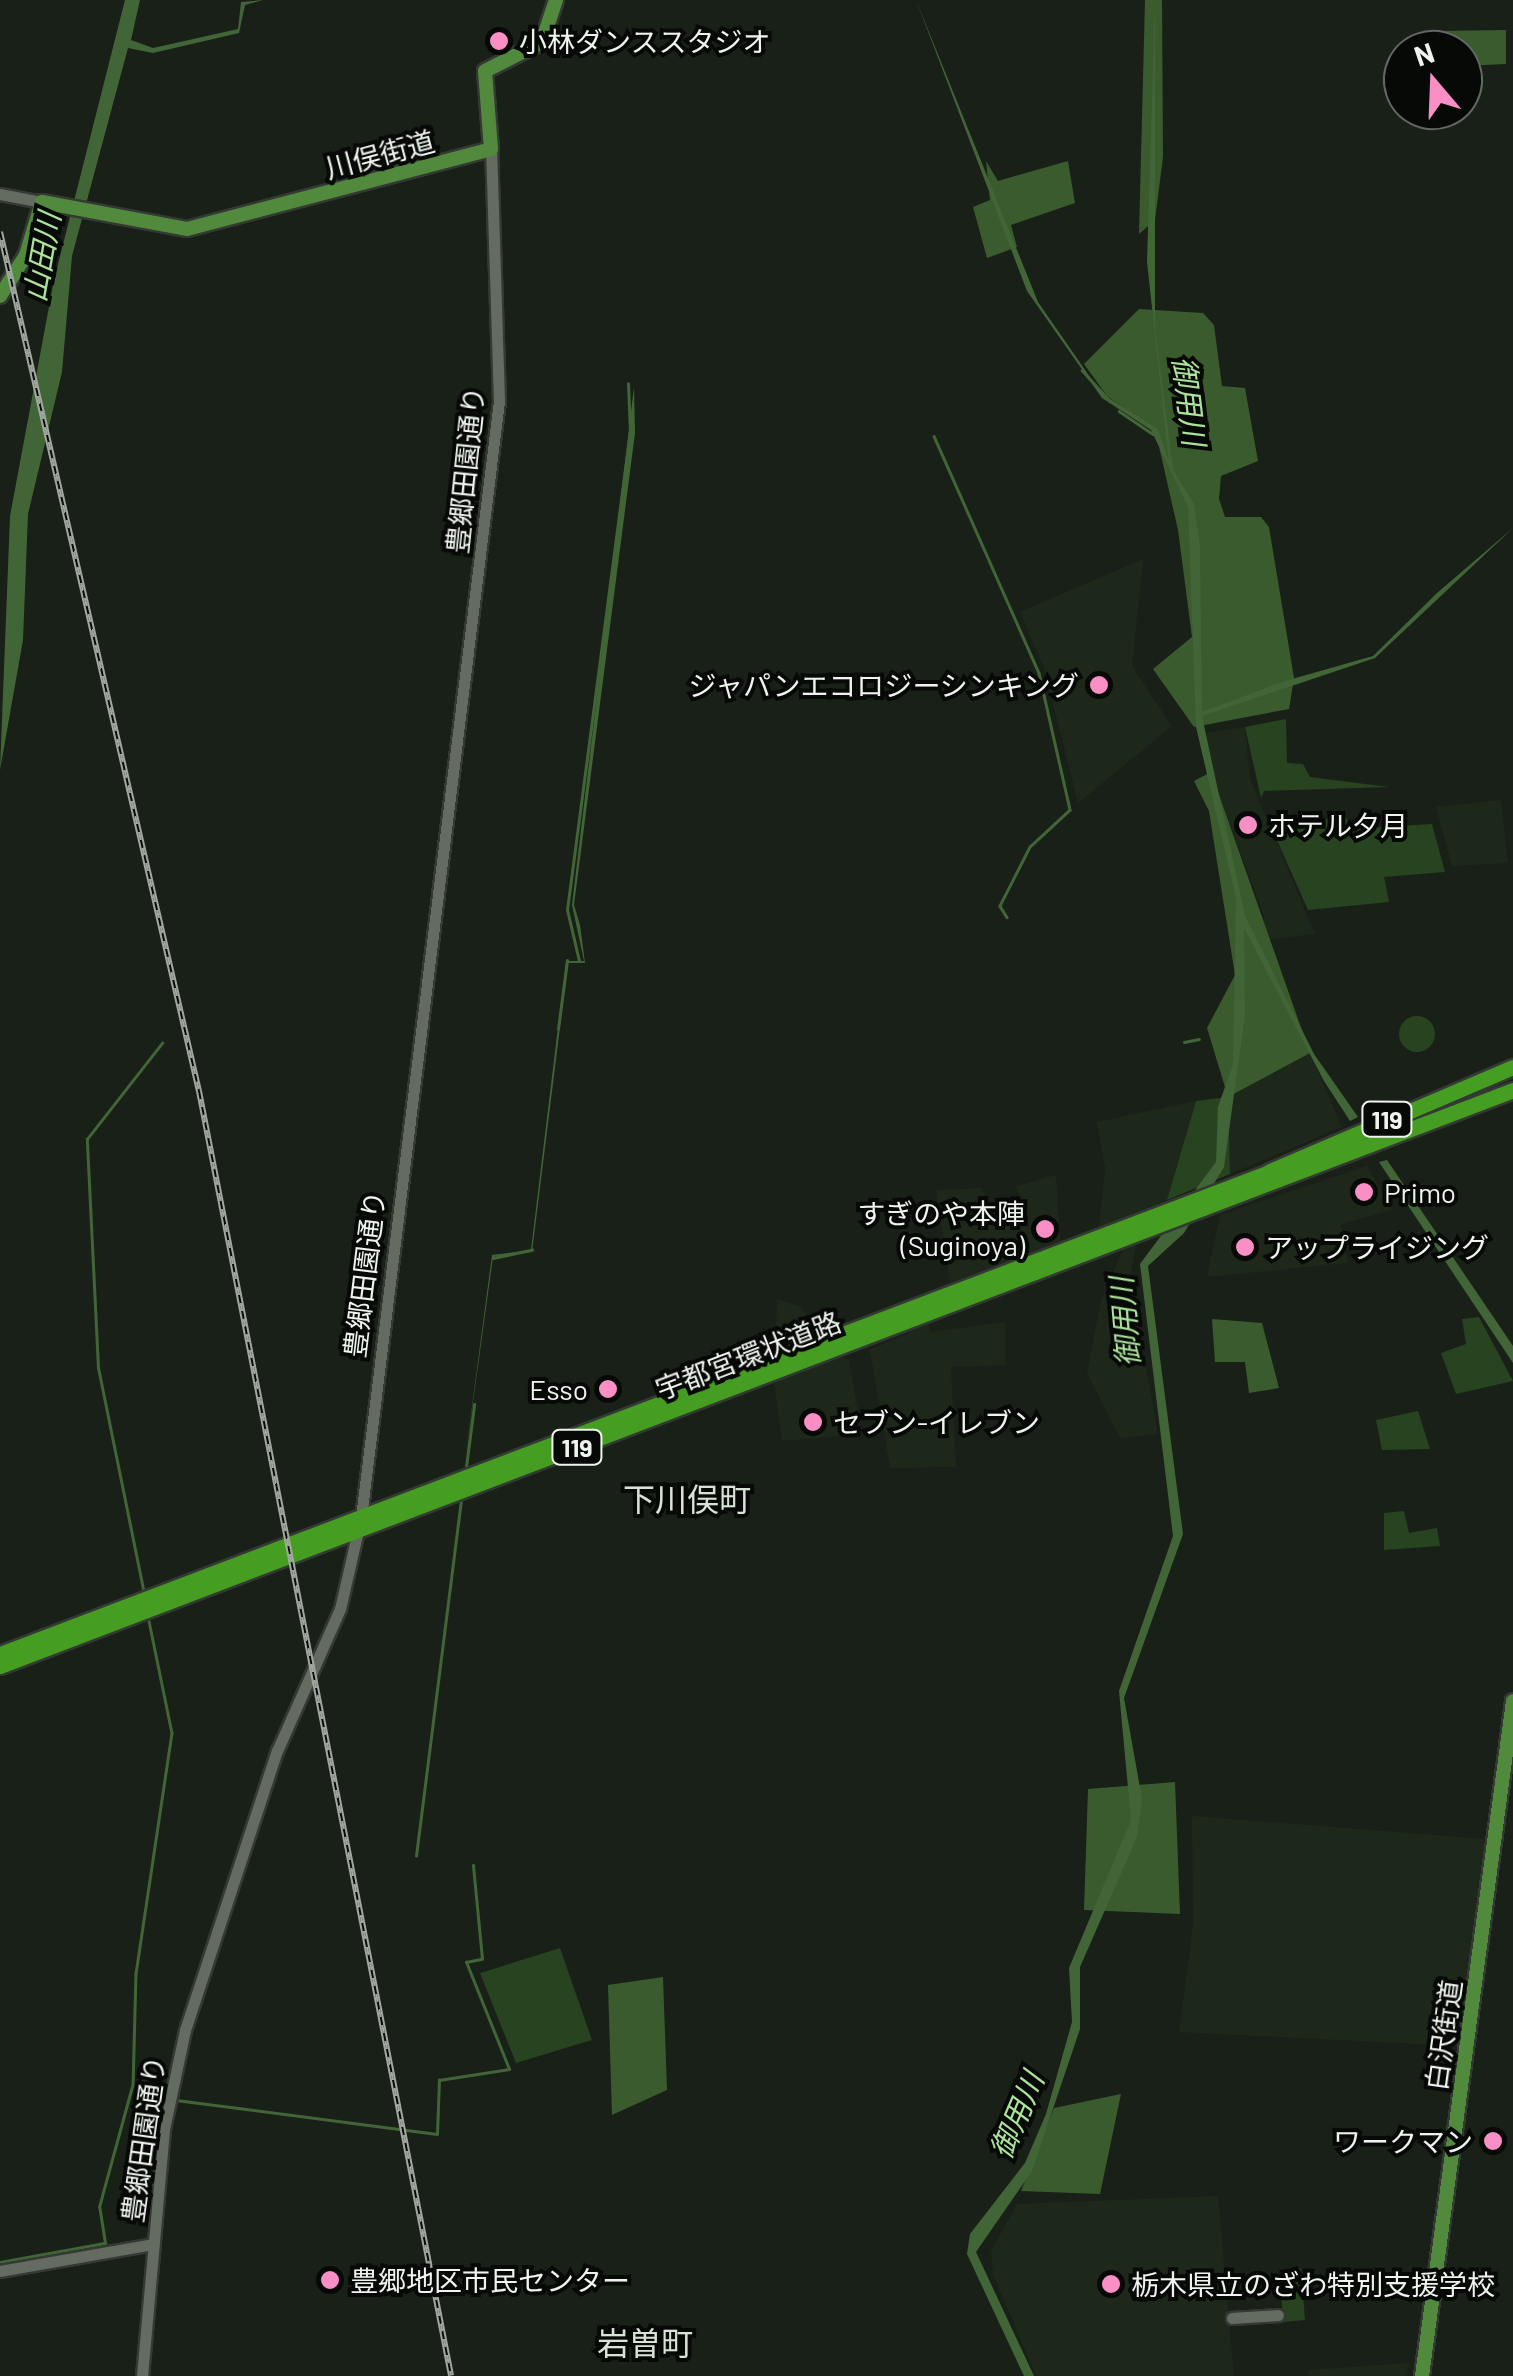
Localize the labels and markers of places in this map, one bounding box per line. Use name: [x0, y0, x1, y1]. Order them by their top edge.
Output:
place label: 小林ダンススタジオ: [519, 24, 771, 58]
marker: 小林ダンススタジオ: [488, 30, 510, 52]
place label: ジャパンエコロジーシンキング: [687, 668, 1079, 702]
marker: ジャパンエコロジーシンキング: [1088, 674, 1110, 696]
place label: ホテル夕月: [1268, 808, 1408, 842]
marker: ホテル夕月: [1237, 814, 1259, 836]
place label: Primo: [1384, 1175, 1456, 1209]
marker: Primo: [1353, 1181, 1375, 1203]
place label: すぎのや本陣 (Suginoya): [857, 1196, 1025, 1262]
marker: すぎのや本陣 (Suginoya): [1034, 1218, 1056, 1240]
place label: アップライジング: [1265, 1230, 1489, 1264]
marker: アップライジング: [1234, 1236, 1256, 1258]
place label: Esso: [529, 1372, 588, 1406]
marker: Esso: [597, 1378, 619, 1400]
place label: セブン-イレブン: [833, 1405, 1040, 1439]
marker: セブン-イレブン: [802, 1411, 824, 1433]
place label: ワークマン: [1333, 2124, 1473, 2158]
marker: ワークマン: [1482, 2130, 1504, 2152]
place label: 豊郷地区市民センター: [350, 2263, 630, 2297]
place label: 栃木県立のざわ特別支援学校: [1131, 2267, 1495, 2301]
marker: 豊郷地区市民センター: [319, 2269, 341, 2291]
marker: 栃木県立のざわ特別支援学校: [1100, 2273, 1122, 2295]

